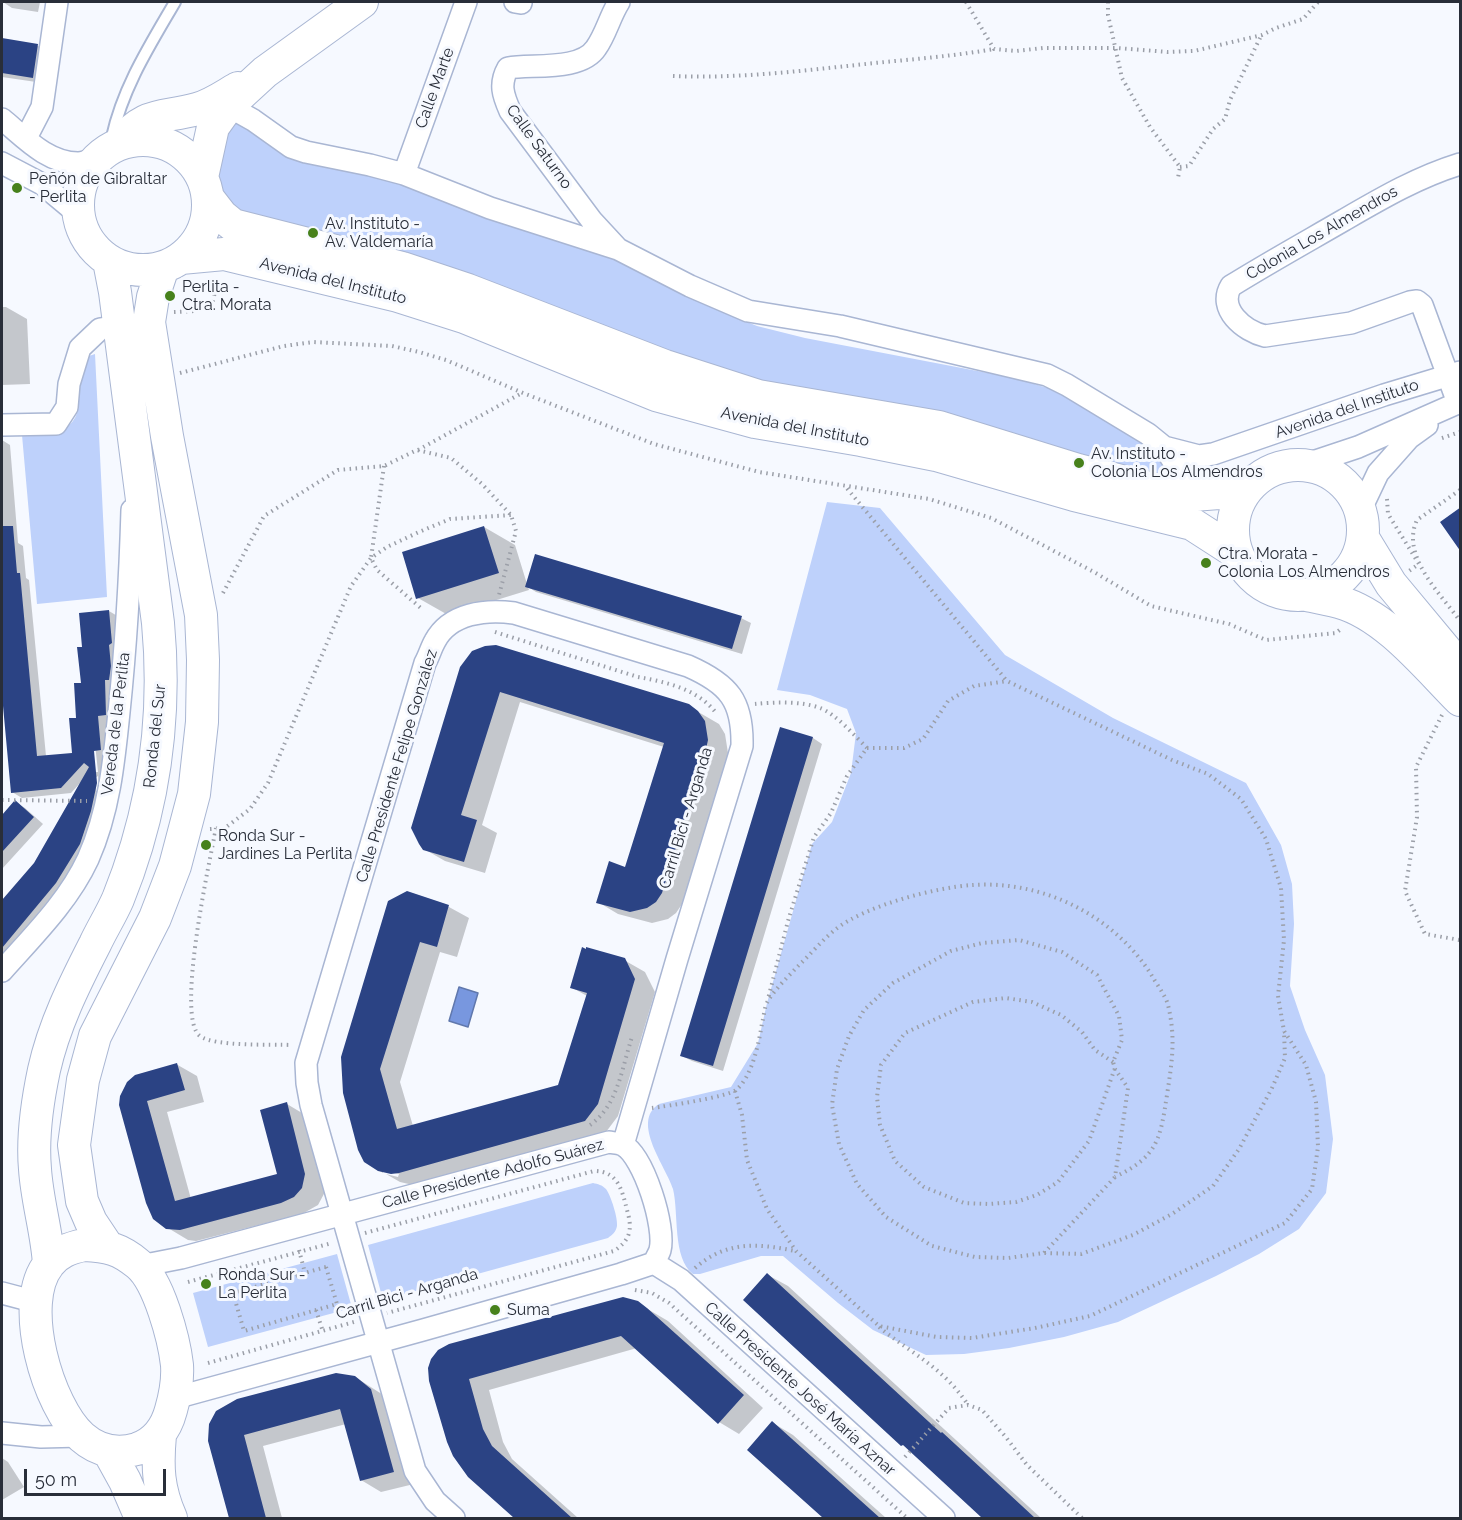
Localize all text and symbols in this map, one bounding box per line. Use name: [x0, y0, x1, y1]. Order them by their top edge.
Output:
street label: Calle Marte: [411, 45, 459, 131]
street label: Calle Saturno: [502, 101, 576, 193]
place label: Peñón de Gibraltar - Perlita: [29, 169, 167, 207]
marker: Peñón de Gibraltar - Perlita: [10, 181, 24, 195]
street label: Colonia Los Almendros: [1243, 182, 1401, 284]
place label: Av. Instituto - Av. Valdemaría: [325, 214, 433, 252]
marker: Av. Instituto - Av. Valdemaría: [306, 226, 320, 240]
street label: Avenida del Instituto: [258, 253, 408, 309]
place label: Perlita - Ctra. Morata: [182, 277, 271, 315]
marker: Perlita - Ctra. Morata: [163, 289, 177, 303]
street label: Avenida del Instituto: [1273, 375, 1421, 443]
street label: Avenida del Instituto: [719, 403, 871, 451]
place label: Av. Instituto - Colonia Los Almendros: [1091, 444, 1263, 482]
marker: Av. Instituto - Colonia Los Almendros: [1072, 456, 1086, 470]
place label: Ctra. Morata - Colonia Los Almendros: [1218, 544, 1390, 582]
marker: Ctra. Morata - Colonia Los Almendros: [1199, 556, 1213, 570]
street label: Calle Presidente Felipe González: [352, 647, 442, 885]
street label: Vereda de la Perlita: [98, 651, 134, 797]
street label: Ronda del Sur: [140, 683, 170, 789]
street label: Carril Bici - Arganda: [655, 745, 717, 891]
place label: Ronda Sur - Jardines La Perlita: [218, 826, 352, 864]
marker: Ronda Sur - Jardines La Perlita: [199, 838, 213, 852]
street label: Calle Presidente Adolfo Suárez: [380, 1135, 606, 1213]
place label: Ronda Sur - La Perlita: [218, 1265, 305, 1303]
street label: Carril Bici - Arganda: [334, 1265, 480, 1323]
marker: Ronda Sur - La Perlita: [199, 1277, 213, 1291]
street label: Calle Presidente José María Aznar: [701, 1298, 899, 1480]
place label: Suma: [507, 1300, 550, 1320]
marker: Suma: [488, 1303, 502, 1317]
scale bar: [27, 1457, 170, 1495]
text: 50 m: [35, 1469, 77, 1490]

